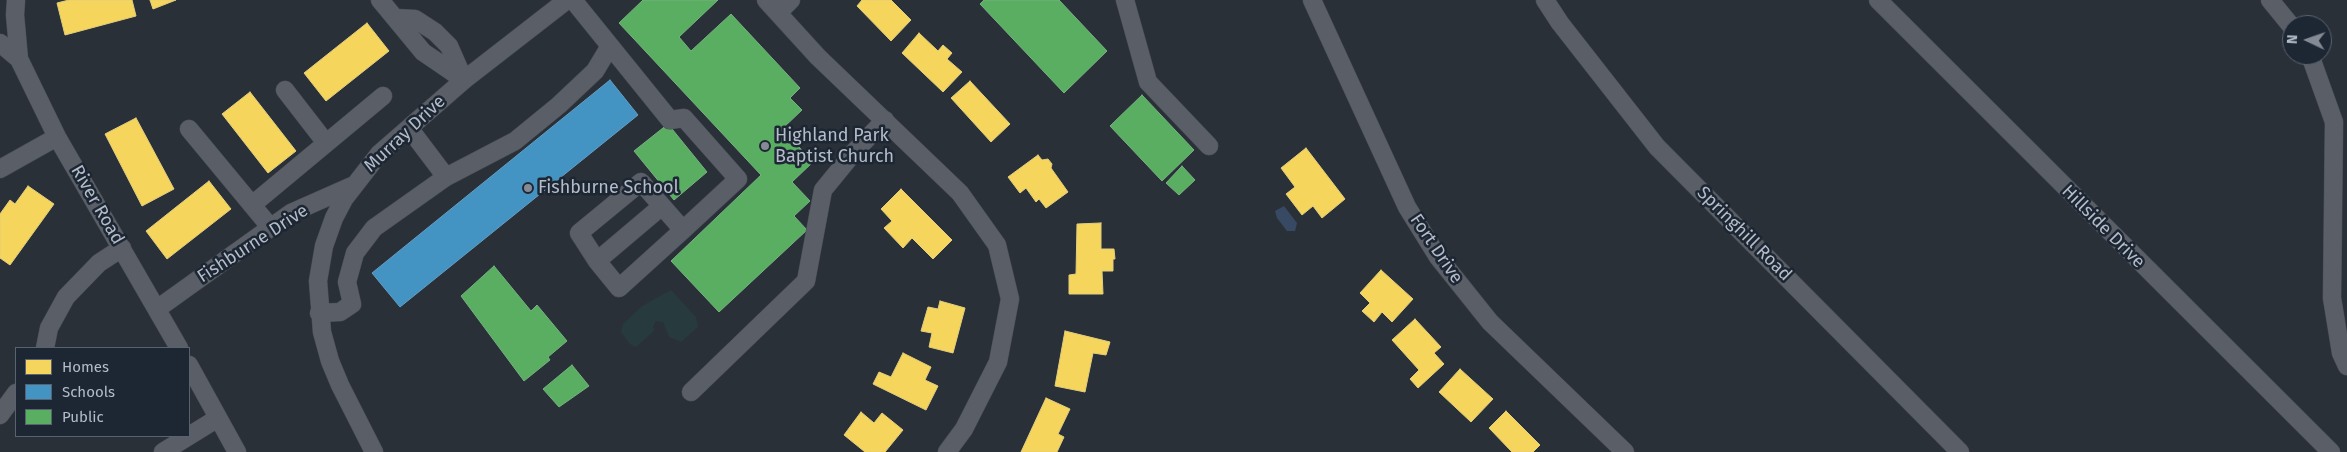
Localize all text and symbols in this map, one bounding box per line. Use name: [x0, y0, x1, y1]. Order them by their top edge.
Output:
north arrow: [2282, 15, 2332, 65]
text: N: [2284, 34, 2301, 44]
street label: Murray Drive: [360, 91, 450, 177]
place label: Highland Park Baptist Church: [775, 125, 894, 168]
marker: Highland Park Baptist Church: [759, 140, 771, 152]
street label: River Road: [66, 162, 128, 248]
place label: Fishburne School: [538, 177, 679, 199]
street label: Hillside Drive: [2057, 181, 2149, 273]
marker: Fishburne School: [522, 182, 534, 194]
street label: Springhill Road: [1692, 182, 1796, 286]
street label: Fishburne Drive: [194, 200, 312, 288]
street label: Fort Drive: [1405, 210, 1467, 288]
legend: [15, 347, 190, 437]
text: Homes: [62, 358, 109, 376]
text: Schools: [62, 383, 115, 401]
text: Public: [62, 408, 104, 426]

